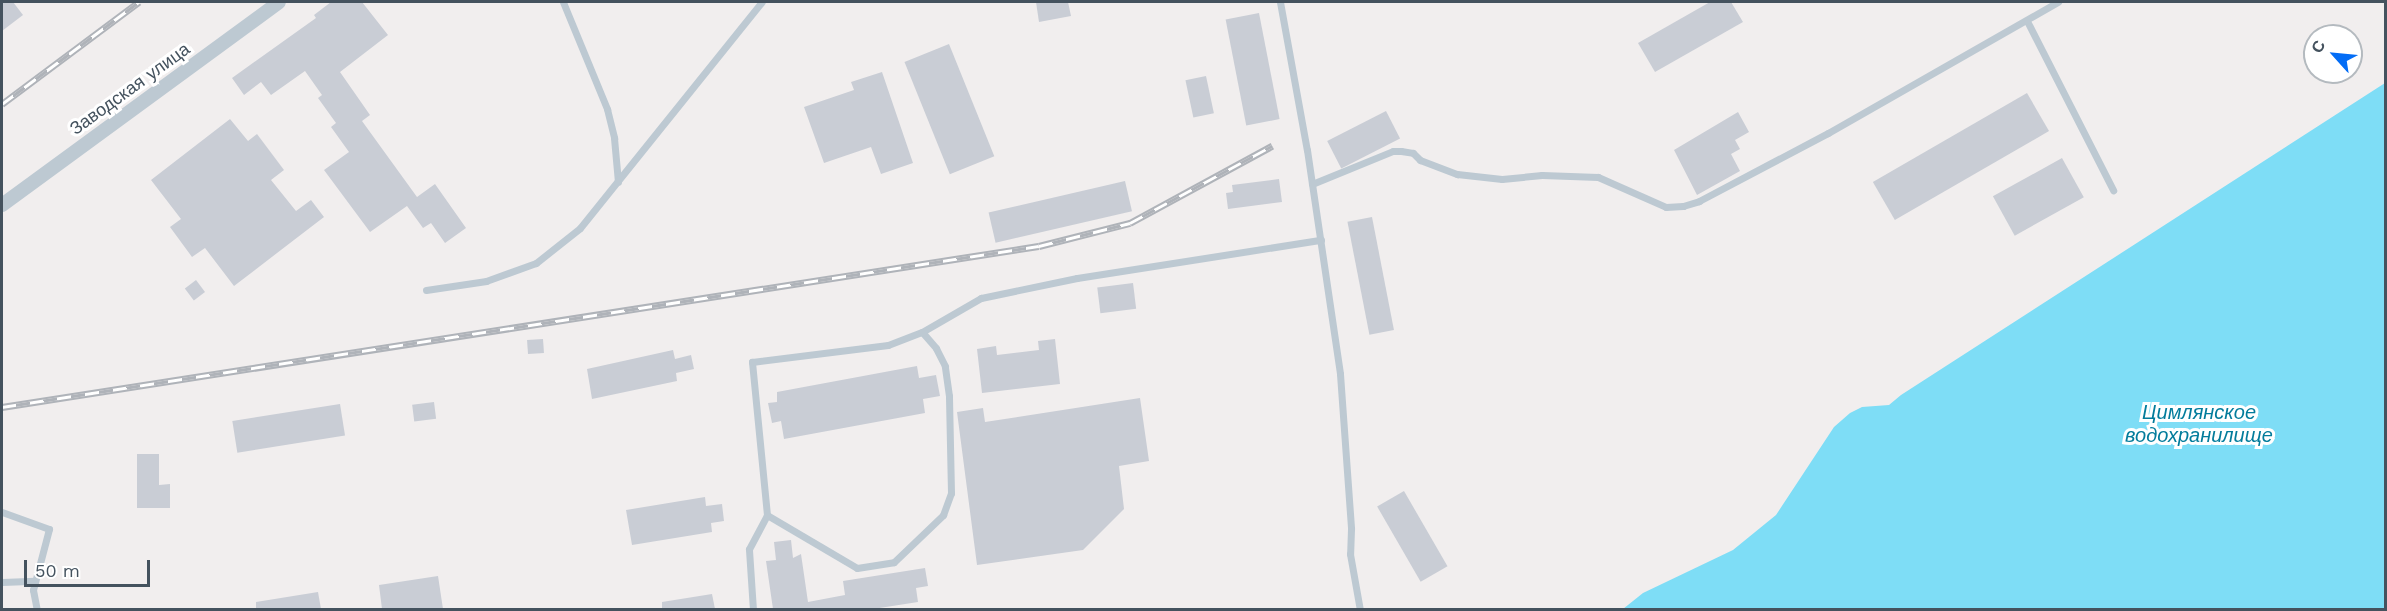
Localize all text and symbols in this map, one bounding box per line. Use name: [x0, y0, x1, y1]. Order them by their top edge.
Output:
north arrow: [2303, 24, 2363, 84]
text: С: [2307, 37, 2329, 56]
street label: Заводская улица: [66, 38, 194, 140]
water label: Цимлянское водохранилище: [2125, 401, 2273, 448]
scale bar: [27, 548, 153, 586]
text: 50 m: [35, 560, 80, 581]

